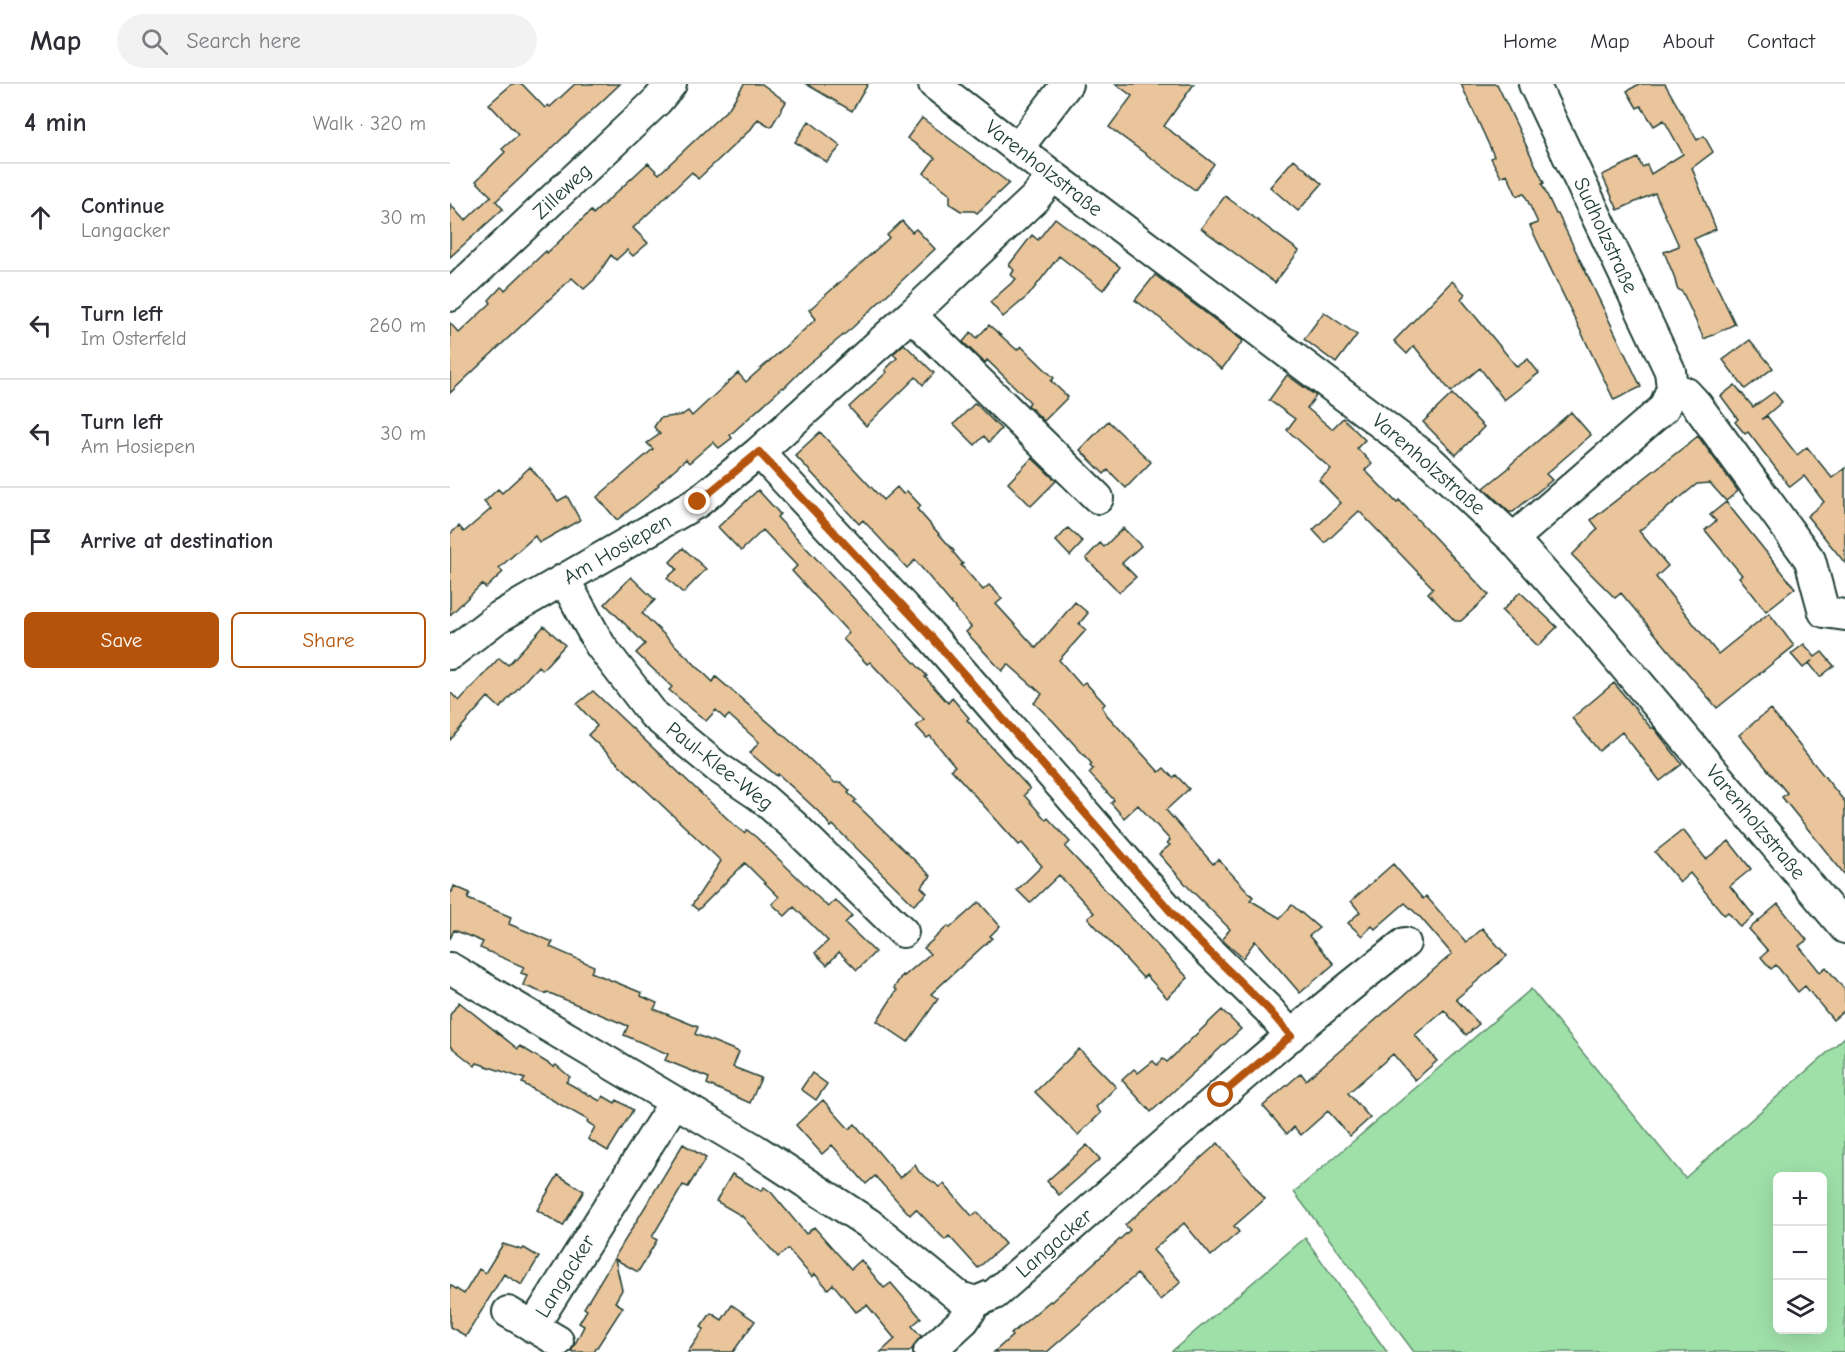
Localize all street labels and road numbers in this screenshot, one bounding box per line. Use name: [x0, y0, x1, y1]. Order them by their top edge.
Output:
street label: Varenholzstraße: [981, 115, 1107, 221]
street label: Zilleweg: [528, 158, 596, 224]
street label: Sudholzstraße: [1569, 173, 1643, 297]
street label: Varenholzstraße: [1367, 408, 1491, 520]
street label: Am Hosiepen: [559, 509, 675, 589]
street label: Paul-Klee-Weg: [662, 717, 778, 815]
street label: Varenholzstraße: [1701, 760, 1811, 884]
street label: Langacker: [1011, 1203, 1098, 1283]
street label: Langacker: [530, 1230, 600, 1322]

